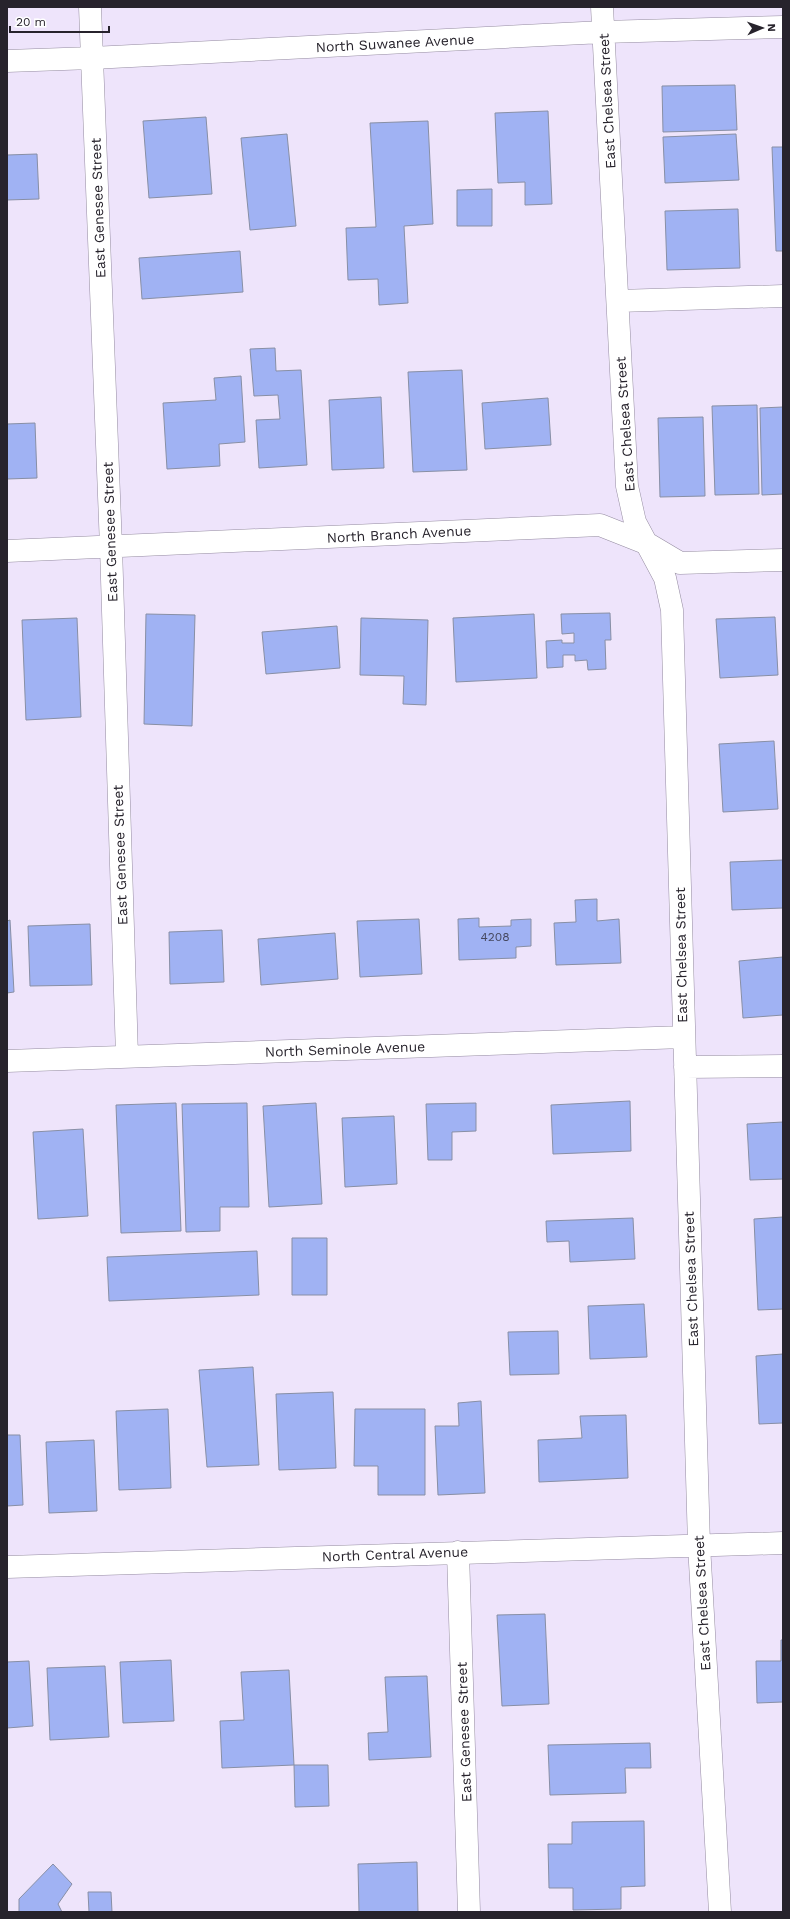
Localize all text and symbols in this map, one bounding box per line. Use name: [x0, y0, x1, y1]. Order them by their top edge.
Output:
scale bar: [10, 8, 109, 34]
north arrow: [742, 8, 782, 48]
text: 20 m: [16, 15, 46, 29]
text: N: [765, 23, 778, 32]
street label: North Suwanee Avenue: [315, 31, 475, 55]
street label: East Chelsea Street: [595, 33, 619, 169]
street label: East Genesee Street: [88, 137, 108, 278]
street label: East Chelsea Street: [612, 356, 638, 492]
street label: East Genesee Street: [100, 461, 120, 602]
street label: North Branch Avenue: [326, 522, 472, 546]
street label: East Genesee Street: [110, 784, 130, 925]
street label: East Chelsea Street: [672, 887, 690, 1023]
house number: 4208: [480, 930, 510, 944]
street label: North Seminole Avenue: [265, 1038, 425, 1060]
street label: East Chelsea Street: [681, 1211, 701, 1347]
street label: East Chelsea Street: [690, 1535, 714, 1671]
street label: North Central Avenue: [322, 1543, 468, 1565]
street label: East Genesee Street: [454, 1661, 474, 1802]

